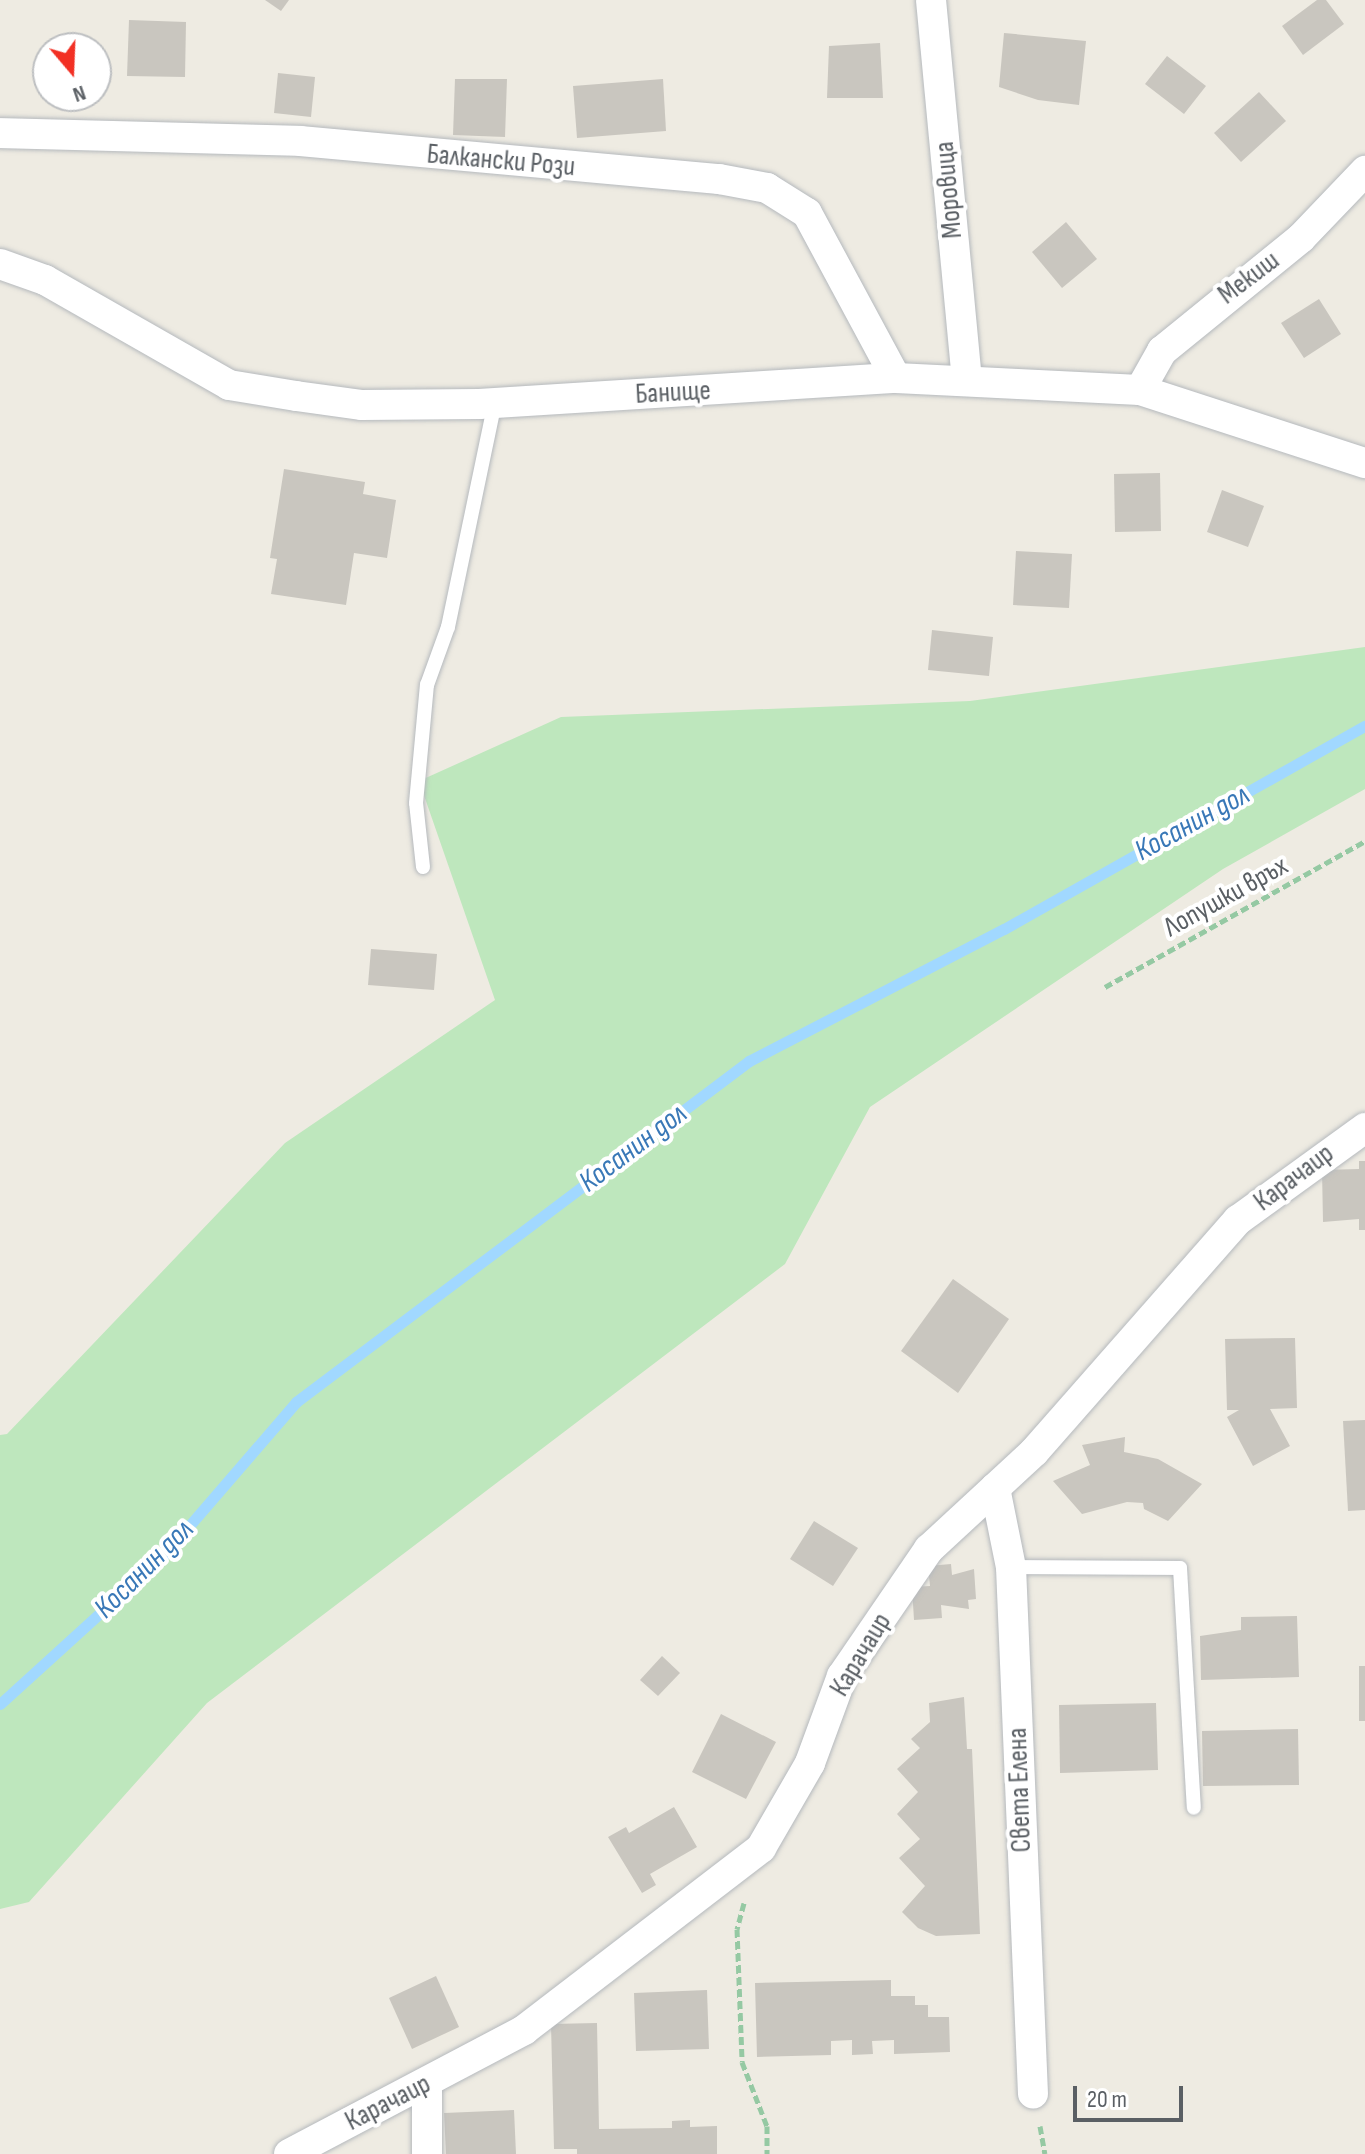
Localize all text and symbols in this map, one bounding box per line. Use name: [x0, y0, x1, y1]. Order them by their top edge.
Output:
north arrow: [32, 32, 112, 112]
text: N: [69, 79, 89, 108]
street label: Балкански Рози: [425, 138, 577, 184]
street label: Моровица: [928, 140, 970, 240]
street label: Мекиш: [1212, 244, 1286, 312]
street label: Банище: [634, 374, 712, 412]
water label: Косанин дол: [1128, 777, 1256, 869]
street label: Лопушки връх: [1158, 849, 1294, 945]
water label: Косанин дол: [572, 1096, 694, 1200]
street label: Карачаир: [1248, 1137, 1340, 1219]
water label: Косанин дол: [87, 1512, 201, 1626]
street label: Карачаир: [823, 1607, 899, 1703]
street label: Света Елена: [1001, 1727, 1039, 1853]
street label: Карачаир: [340, 2067, 436, 2139]
scale bar: [1077, 2070, 1187, 2120]
text: 20 m: [1087, 2085, 1127, 2114]

